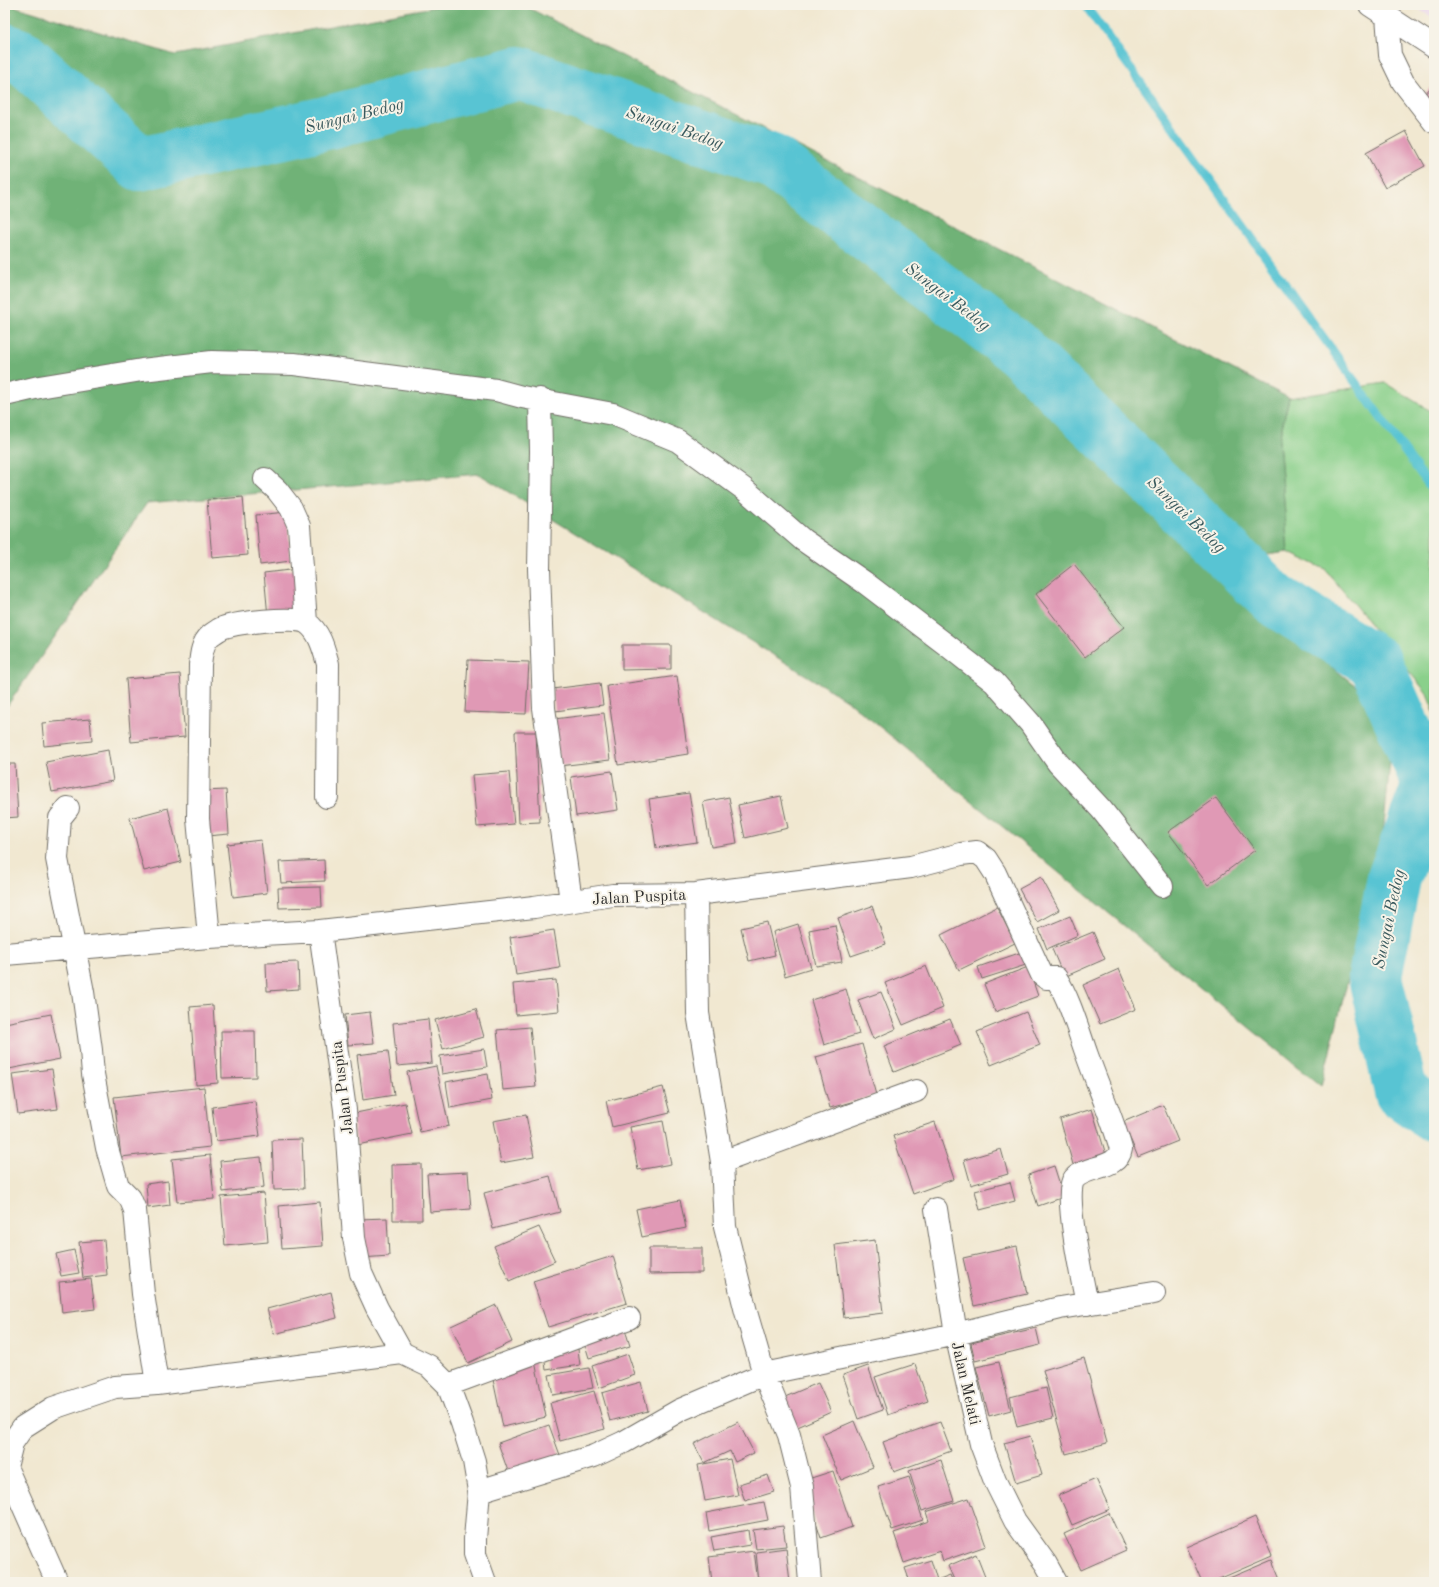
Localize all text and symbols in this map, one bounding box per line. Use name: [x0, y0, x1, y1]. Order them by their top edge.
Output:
water label: Sungai Bedog: [303, 96, 406, 137]
water label: Sungai Bedog: [624, 104, 725, 153]
water label: Sungai Bedog: [901, 260, 993, 335]
water label: Sungai Bedog: [1144, 474, 1228, 556]
water label: Sungai Bedog: [1371, 868, 1408, 971]
street label: Jalan Puspita: [592, 888, 687, 908]
street label: Jalan Puspita: [329, 1040, 357, 1136]
street label: Jalan Melati: [948, 1340, 982, 1427]

